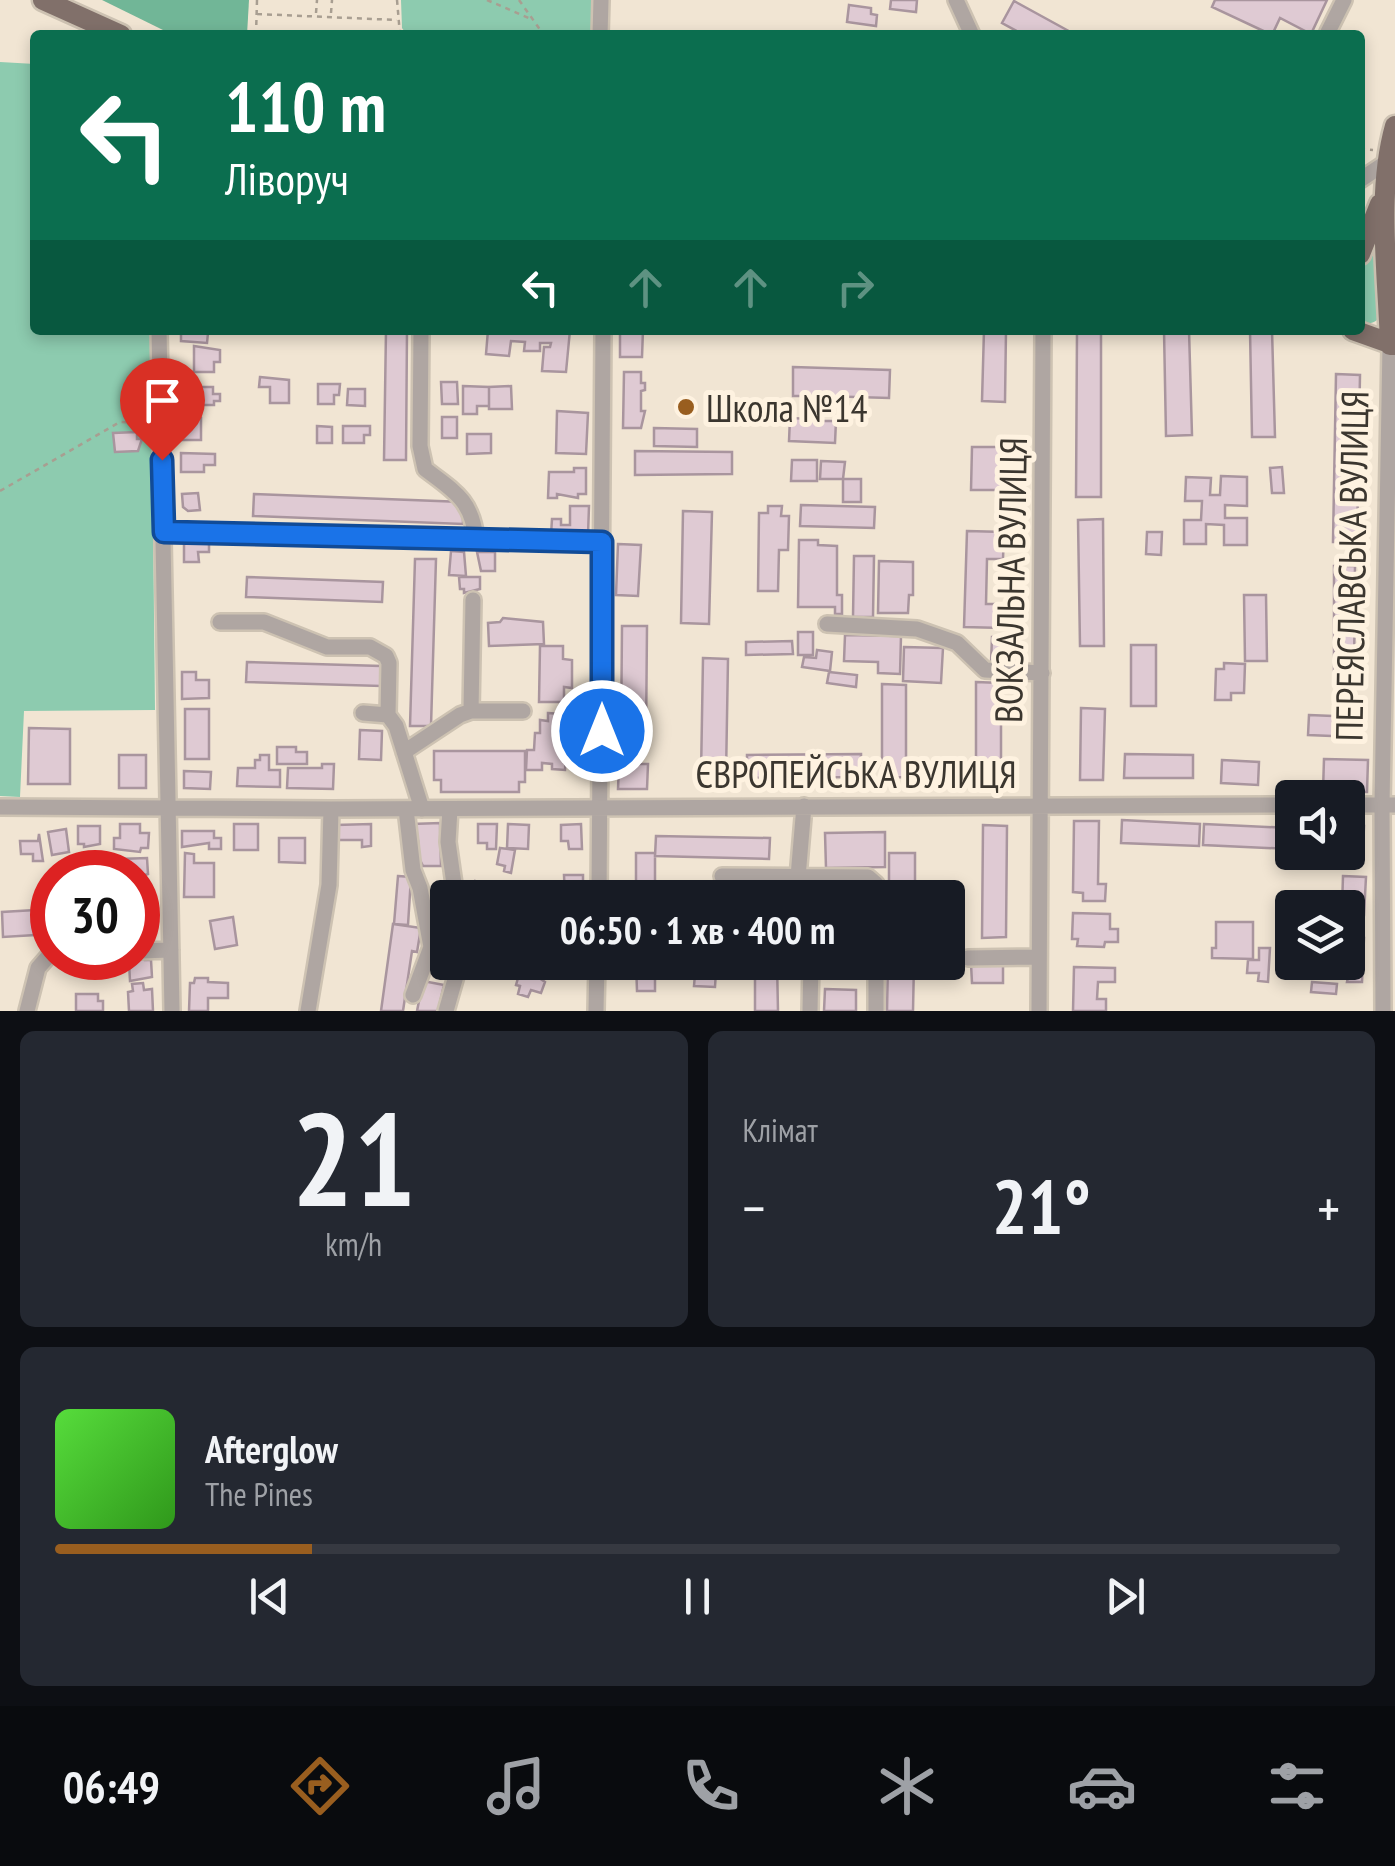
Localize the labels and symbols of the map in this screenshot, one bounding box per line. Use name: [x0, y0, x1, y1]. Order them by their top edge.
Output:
pin: [120, 358, 205, 461]
place label: Школа №14: [706, 383, 868, 432]
street label: ПЕРЕЯСЛАВСЬКА ВУЛИЦЯ: [1323, 390, 1379, 742]
marker: Школа №14: [675, 396, 697, 418]
street label: ВОКЗАЛЬНА ВУЛИЦЯ: [983, 437, 1037, 723]
position arrow: [550, 679, 654, 783]
street label: ЄВРОПЕЙСЬКА ВУЛИЦЯ: [696, 749, 1017, 798]
speed limit sign: 30: [30, 850, 160, 980]

